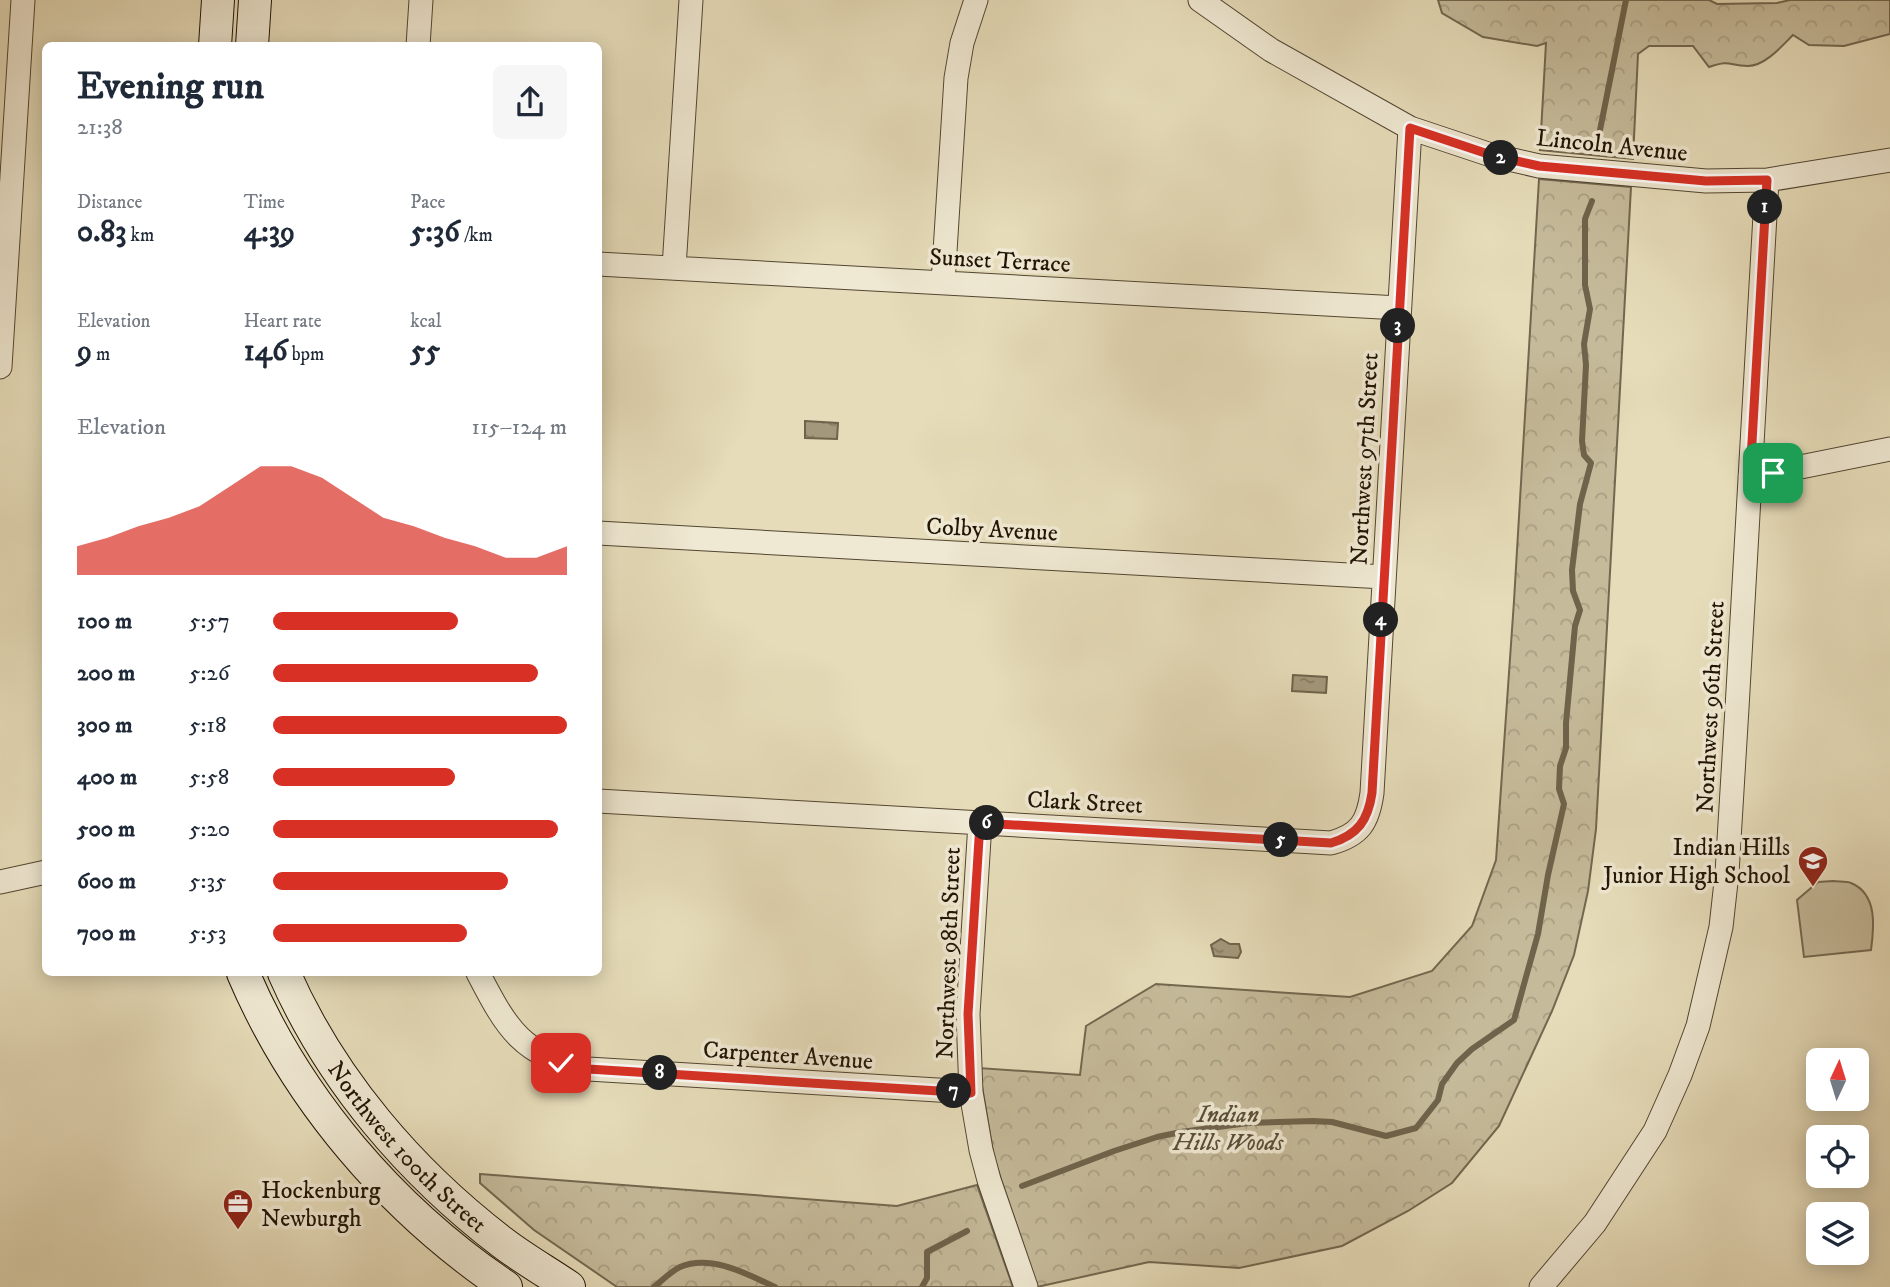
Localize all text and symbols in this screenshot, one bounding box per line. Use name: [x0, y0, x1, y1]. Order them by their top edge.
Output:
text: Evening run: [77, 63, 264, 111]
button: share: [493, 65, 567, 139]
text: 21:38: [77, 113, 123, 142]
street label: Lincoln Avenue: [1535, 123, 1689, 169]
pin: 2: [1484, 140, 1518, 176]
text: 2: [1496, 146, 1505, 169]
pin: 1: [1748, 190, 1782, 224]
text: Distance: [77, 191, 142, 214]
text: Time: [244, 191, 285, 214]
text: Pace: [410, 191, 445, 214]
text: 1: [1761, 195, 1768, 218]
text: 0.83: [77, 214, 126, 251]
text: 4:39: [244, 214, 295, 251]
text: 5:36: [410, 214, 460, 251]
text: km: [126, 224, 154, 247]
text: /km: [460, 224, 493, 247]
street label: Sunset Terrace: [929, 242, 1071, 280]
pin: 3: [1380, 308, 1416, 344]
text: Elevation: [77, 310, 151, 333]
text: Heart rate: [244, 310, 322, 333]
text: kcal: [410, 310, 442, 333]
text: 3: [1394, 314, 1401, 337]
text: 9: [77, 333, 92, 370]
text: 146: [244, 333, 288, 370]
text: 55: [410, 333, 440, 370]
text: m: [92, 343, 110, 366]
text: bpm: [288, 343, 324, 366]
street label: Northwest 97th Street: [1344, 352, 1386, 566]
text: Elevation: [77, 413, 166, 442]
text: 115–124 m: [472, 413, 567, 442]
pin: [1743, 443, 1803, 503]
icon: arrive: [1754, 454, 1792, 492]
street label: Colby Avenue: [925, 512, 1059, 548]
street label: Northwest 96th Street: [1690, 600, 1732, 814]
pin: 4: [1364, 602, 1398, 638]
text: 100 m: [77, 607, 132, 636]
text: 5:57: [189, 607, 230, 636]
text: 4: [1375, 608, 1386, 631]
text: 200 m: [77, 659, 135, 688]
text: 5:26: [189, 659, 230, 688]
text: 300 m: [77, 711, 133, 740]
text: 5:18: [189, 711, 226, 740]
text: 400 m: [77, 763, 137, 792]
text: 5:58: [189, 763, 229, 792]
street label: Clark Street: [1026, 785, 1144, 821]
pin: 6: [970, 806, 1004, 840]
text: 6: [982, 811, 991, 834]
text: 500 m: [77, 815, 135, 844]
text: 5:20: [189, 815, 230, 844]
pin: 5: [1264, 822, 1298, 858]
text: 5: [1276, 828, 1285, 851]
place label: Indian Hills Junior High School: [1601, 833, 1791, 891]
school or university icon: Indian Hills Junior High School: [1796, 844, 1830, 888]
street label: Northwest 98th Street: [930, 846, 968, 1060]
text: 600 m: [77, 867, 136, 896]
text: 5:35: [189, 867, 226, 896]
text: 700 m: [77, 919, 136, 948]
text: 5:53: [189, 919, 226, 948]
pin: [531, 1033, 591, 1093]
street label: Carpenter Avenue: [702, 1035, 874, 1077]
icon: check: [542, 1044, 580, 1082]
north arrow: [1806, 1048, 1869, 1111]
map controls: [1806, 1048, 1869, 1265]
street label: Northwest 100th Street: [320, 1056, 493, 1240]
pin: 8: [642, 1056, 678, 1090]
text: 8: [655, 1061, 664, 1084]
pin: 7: [936, 1074, 972, 1108]
text: 7: [948, 1079, 959, 1102]
park label: Indian Hills Woods: [1172, 1100, 1284, 1158]
button: locate: [1806, 1125, 1869, 1188]
place label: Hockenburg Newburgh: [261, 1176, 381, 1234]
office icon: Hockenburg Newburgh: [221, 1187, 255, 1231]
button: layers: [1806, 1202, 1869, 1265]

